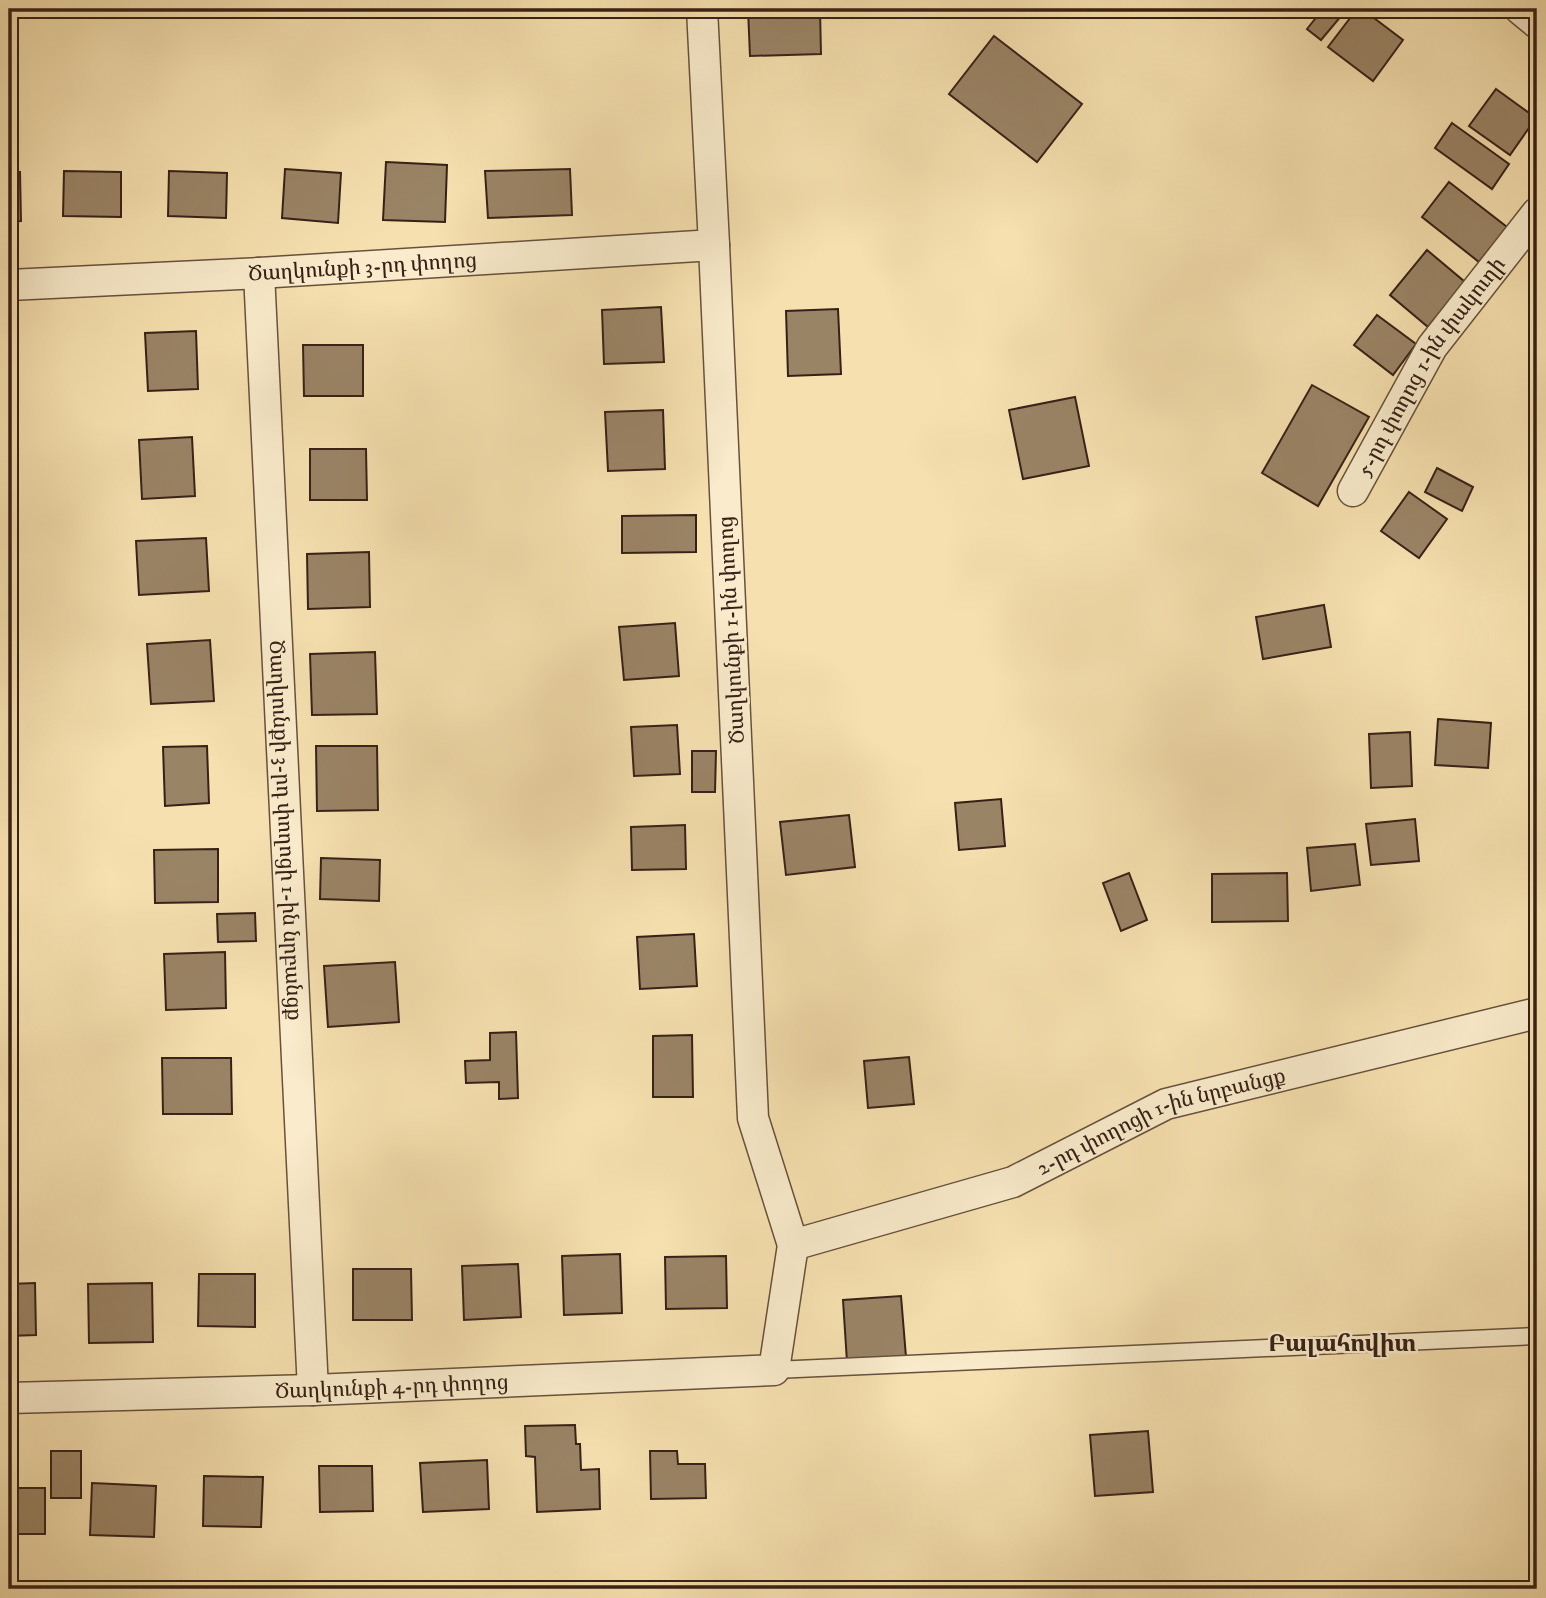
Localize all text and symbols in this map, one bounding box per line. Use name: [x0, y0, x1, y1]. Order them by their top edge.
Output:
street label: Ծաղկունքի 3-րդ փողոց: [248, 248, 478, 288]
street label: 5-րդ փողոց 1-ին փակուղի: [1352, 252, 1511, 481]
street label: Ծաղկունքի 1-ին փողոց: [713, 515, 751, 745]
street label: Ծաղկունքի 3-րդ փողոցի 1-ին նրբանցք: [263, 640, 307, 1021]
street label: 2-րդ փողոցի 1-ին նրբանցք: [1033, 1063, 1288, 1182]
district label: Բալահովիտ: [1268, 1329, 1416, 1359]
street label: Ծաղկունքի 4-րդ փողոց: [275, 1370, 509, 1405]

